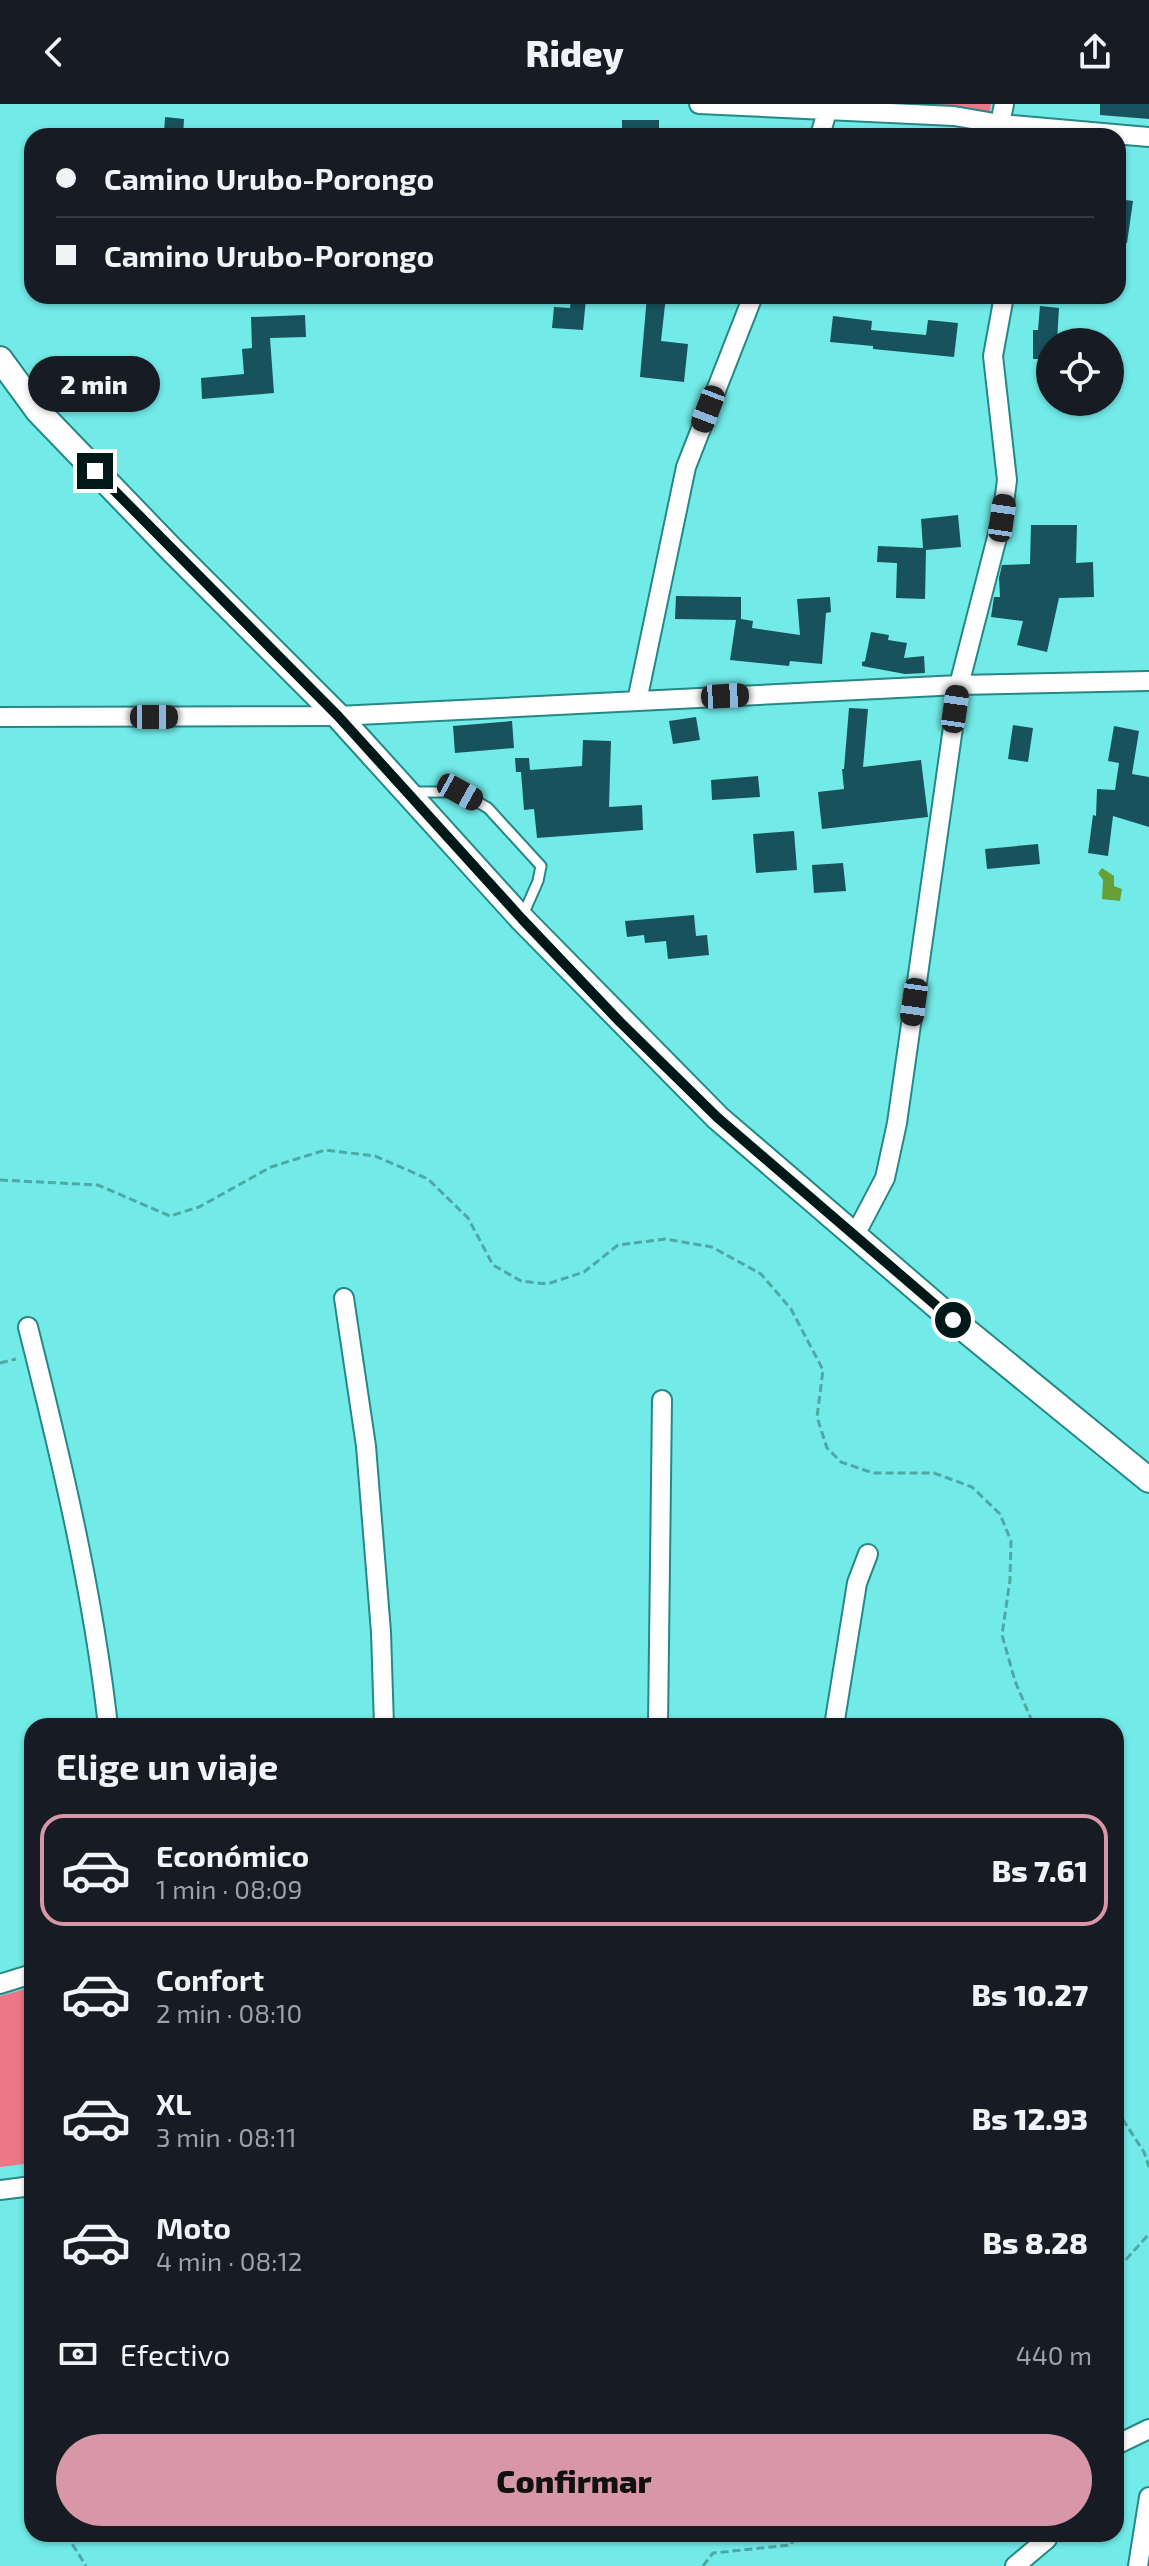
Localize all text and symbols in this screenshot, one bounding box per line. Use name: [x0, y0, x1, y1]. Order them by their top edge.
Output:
icon: back: [32, 30, 76, 74]
icon: share: [1073, 30, 1117, 74]
text: Ridey: [526, 31, 623, 74]
text: Camino Urubo-Porongo: [104, 160, 434, 196]
text: Camino Urubo-Porongo: [104, 237, 434, 273]
map controls: [1036, 328, 1124, 416]
button: locate: [1036, 328, 1124, 416]
callout: 2 min: [29, 355, 161, 411]
text: 2 min: [60, 368, 128, 399]
car: [688, 382, 728, 436]
route end: [77, 453, 113, 489]
car: [987, 493, 1017, 543]
car: [700, 683, 750, 709]
car: [940, 684, 970, 734]
car: [130, 705, 178, 729]
car: [433, 770, 487, 814]
car: [899, 977, 929, 1027]
route start: [935, 1302, 971, 1338]
text: Elige un viaje: [56, 1744, 278, 1787]
icon: car: [60, 1834, 132, 1906]
text: Económico: [156, 1837, 309, 1873]
text: Bs 7.61: [992, 1852, 1088, 1888]
text: 1 min · 08:09: [156, 1873, 302, 1904]
icon: car: [60, 1958, 132, 2030]
text: Confort: [156, 1961, 264, 1997]
text: Bs 10.27: [972, 1976, 1088, 2012]
text: 2 min · 08:10: [156, 1997, 302, 2028]
icon: car: [60, 2082, 132, 2154]
text: XL: [156, 2085, 191, 2121]
text: Bs 12.93: [972, 2100, 1088, 2136]
text: 3 min · 08:11: [156, 2121, 297, 2152]
icon: car: [60, 2206, 132, 2278]
text: Moto: [156, 2209, 231, 2245]
text: Bs 8.28: [983, 2224, 1088, 2260]
text: 4 min · 08:12: [156, 2245, 302, 2276]
icon: cash: [56, 2332, 100, 2376]
text: Efectivo: [120, 2336, 230, 2372]
text: 440 m: [1016, 2339, 1092, 2370]
button: Confirmar: [56, 2434, 1092, 2526]

